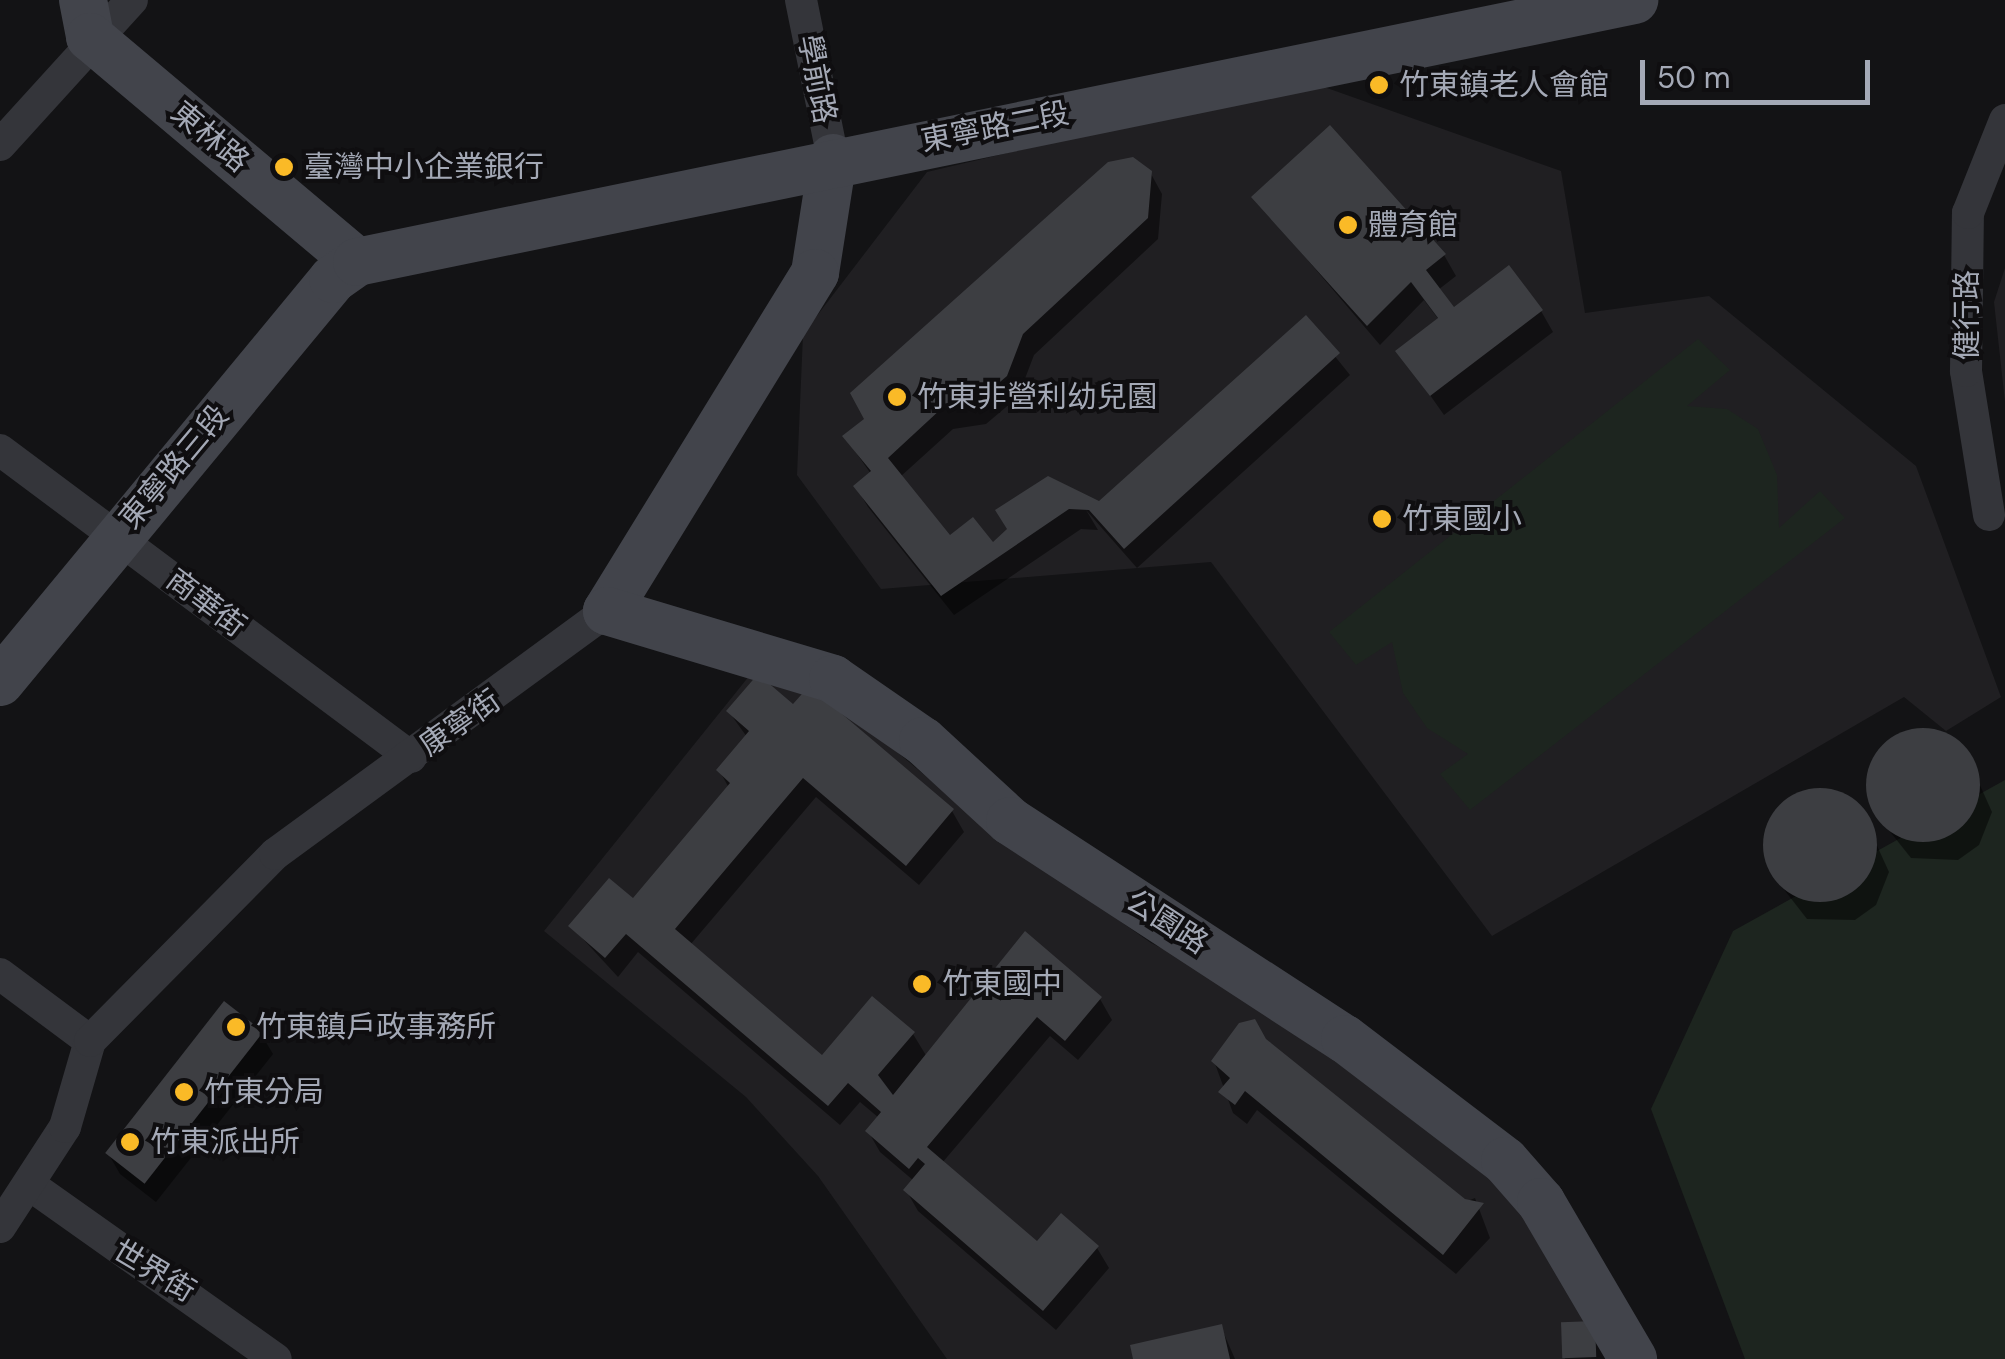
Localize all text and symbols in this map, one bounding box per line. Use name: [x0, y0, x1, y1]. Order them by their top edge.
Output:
street label: 學前路: [791, 31, 843, 127]
scale bar: [1645, 40, 1875, 102]
text: 50 m: [1657, 58, 1731, 97]
place label: 竹東鎮老人會館: [1399, 67, 1609, 103]
marker: 竹東鎮老人會館: [1368, 74, 1390, 96]
street label: 東林路: [164, 94, 256, 180]
street label: 東寧路二段: [918, 95, 1072, 159]
place label: 臺灣中小企業銀行: [304, 149, 544, 185]
marker: 臺灣中小企業銀行: [273, 156, 295, 178]
place label: 體育館: [1368, 207, 1458, 243]
marker: 體育館: [1337, 214, 1359, 236]
street label: 健行路: [1949, 270, 1985, 360]
place label: 竹東非營利幼兒園: [917, 379, 1157, 415]
marker: 竹東非營利幼兒園: [886, 386, 908, 408]
street label: 東寧路三段: [112, 398, 236, 536]
place label: 竹東國小: [1402, 501, 1522, 537]
marker: 竹東國小: [1371, 508, 1393, 530]
street label: 商華街: [159, 562, 253, 644]
street label: 康寧街: [413, 682, 507, 764]
street label: 公園路: [1119, 882, 1215, 962]
place label: 竹東國中: [942, 966, 1062, 1002]
marker: 竹東國中: [911, 973, 933, 995]
place label: 竹東鎮戶政事務所: [256, 1009, 496, 1045]
marker: 竹東鎮戶政事務所: [225, 1016, 247, 1038]
place label: 竹東分局: [204, 1074, 324, 1110]
marker: 竹東分局: [173, 1081, 195, 1103]
place label: 竹東派出所: [150, 1124, 300, 1160]
marker: 竹東派出所: [119, 1131, 141, 1153]
street label: 世界街: [106, 1232, 202, 1310]

